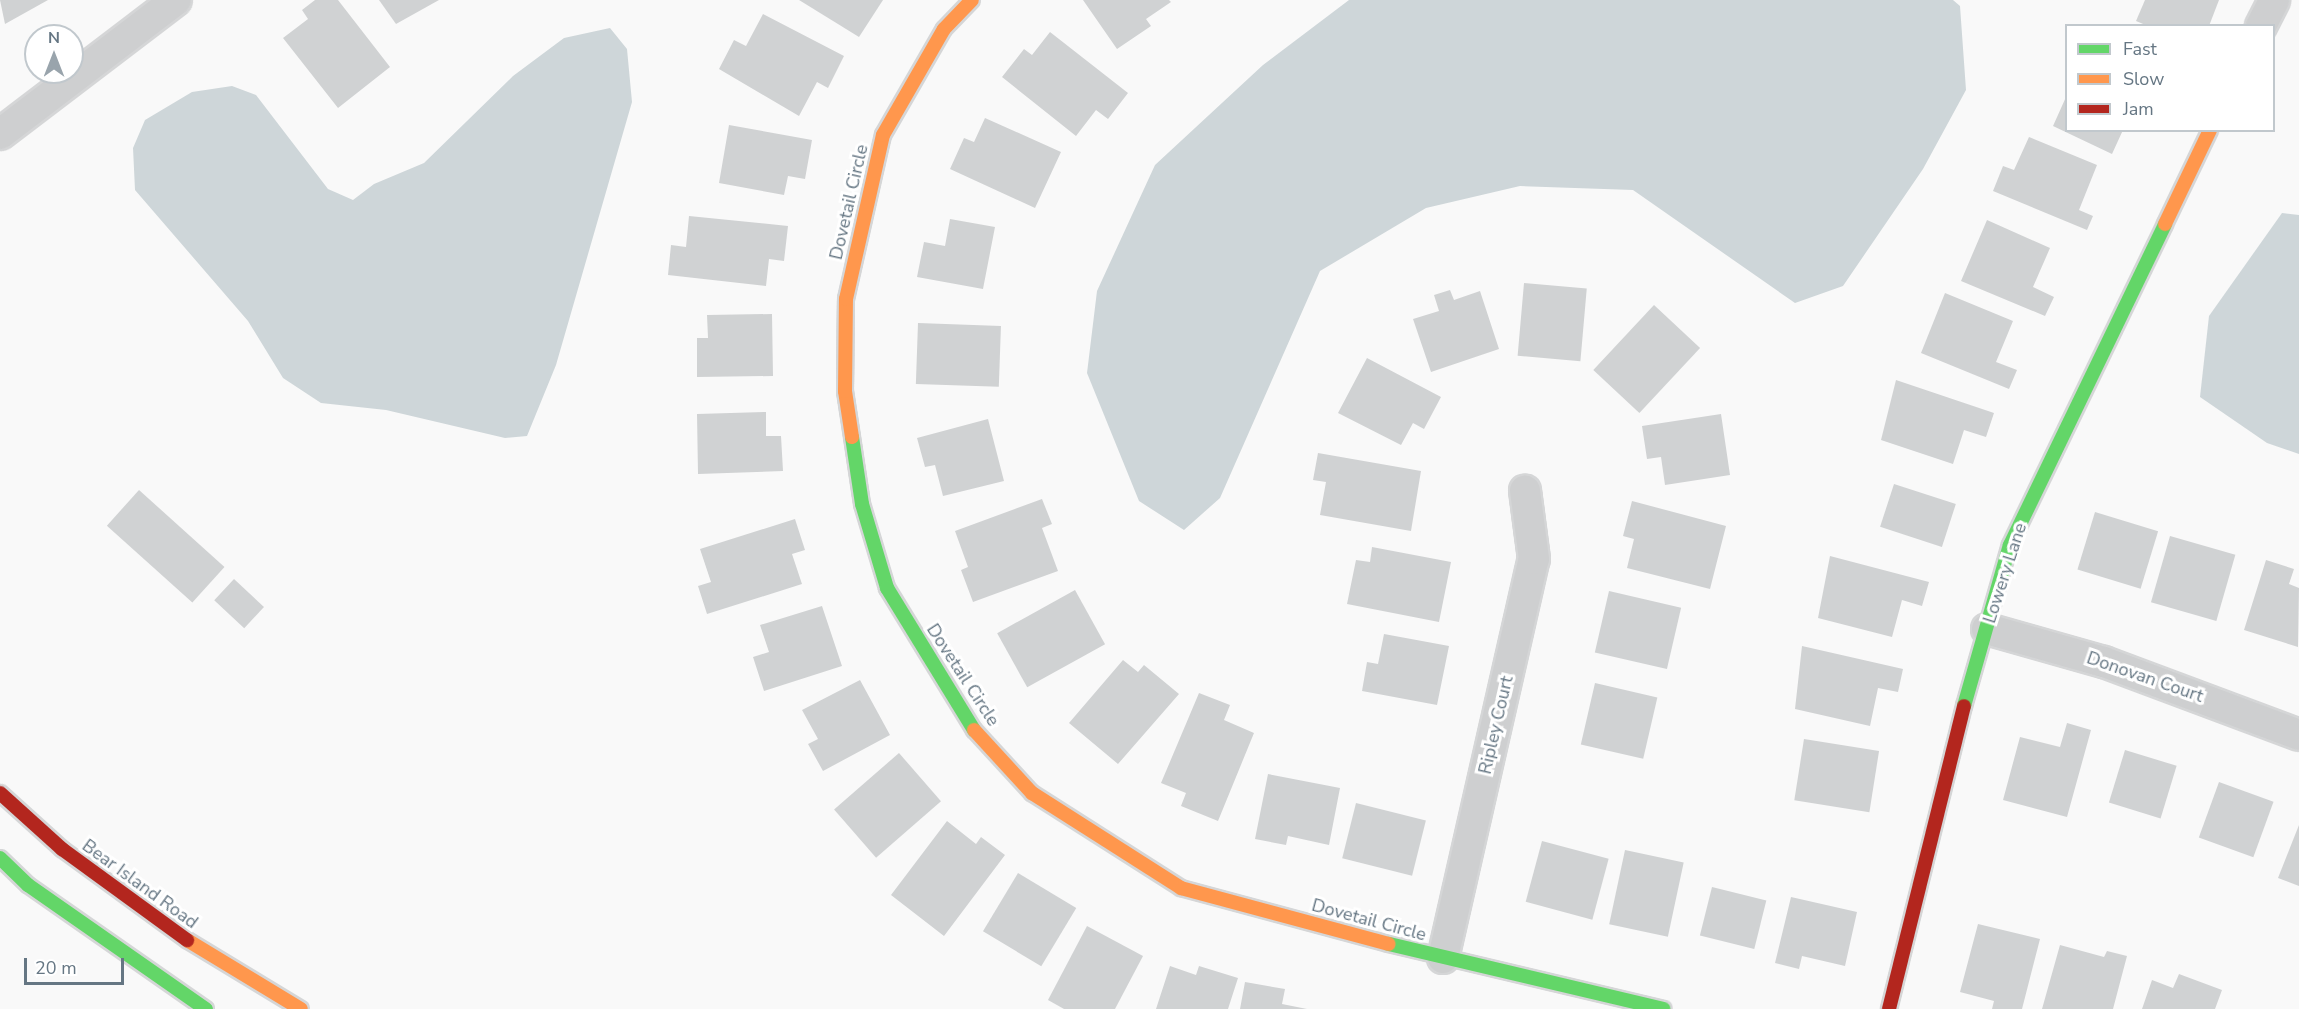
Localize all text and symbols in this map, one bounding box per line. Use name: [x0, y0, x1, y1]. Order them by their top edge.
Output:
north arrow: [24, 24, 84, 84]
legend: [2065, 24, 2275, 132]
text: N: [48, 27, 60, 49]
text: Fast: [2123, 37, 2157, 61]
text: Slow: [2123, 67, 2164, 91]
text: Jam: [2123, 97, 2154, 121]
street label: Dovetail Circle: [825, 142, 873, 262]
street label: Lowery Lane: [1979, 520, 2031, 626]
street label: Dovetail Circle: [922, 620, 1004, 730]
street label: Donovan Court: [2084, 647, 2206, 707]
street label: Ripley Court: [1474, 674, 1518, 776]
street label: Bear Island Road: [78, 835, 202, 933]
street label: Dovetail Circle: [1309, 894, 1429, 946]
scale bar: [27, 946, 128, 984]
text: 20 m: [35, 956, 77, 980]

